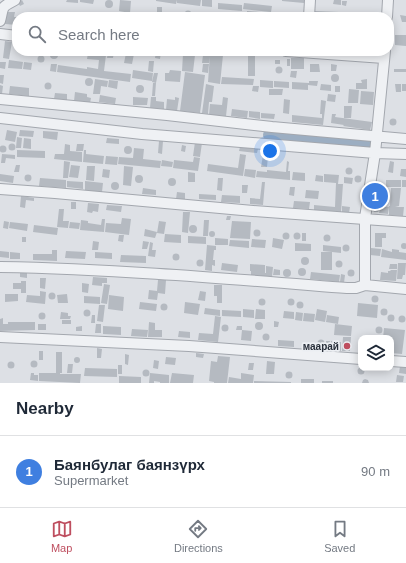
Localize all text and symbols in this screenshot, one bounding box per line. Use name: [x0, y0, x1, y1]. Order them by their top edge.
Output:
search box: [12, 12, 394, 56]
icon: search: [26, 23, 48, 45]
text: Search here: [58, 26, 140, 43]
your location: [260, 141, 280, 161]
pin: 1: [362, 181, 388, 211]
map controls: [358, 335, 394, 371]
button: layers: [358, 335, 394, 371]
place label: маарай: [303, 341, 339, 352]
marker: маарай: [342, 341, 352, 351]
text: Nearby: [16, 399, 74, 418]
text: Баянбулаг баянзүрх: [54, 456, 205, 473]
text: 1: [25, 464, 33, 479]
text: 90 m: [361, 464, 390, 479]
text: Supermarket: [54, 473, 128, 488]
tab: Map: [51, 518, 73, 554]
tab: Directions: [174, 518, 223, 554]
tab: Saved: [324, 518, 355, 554]

